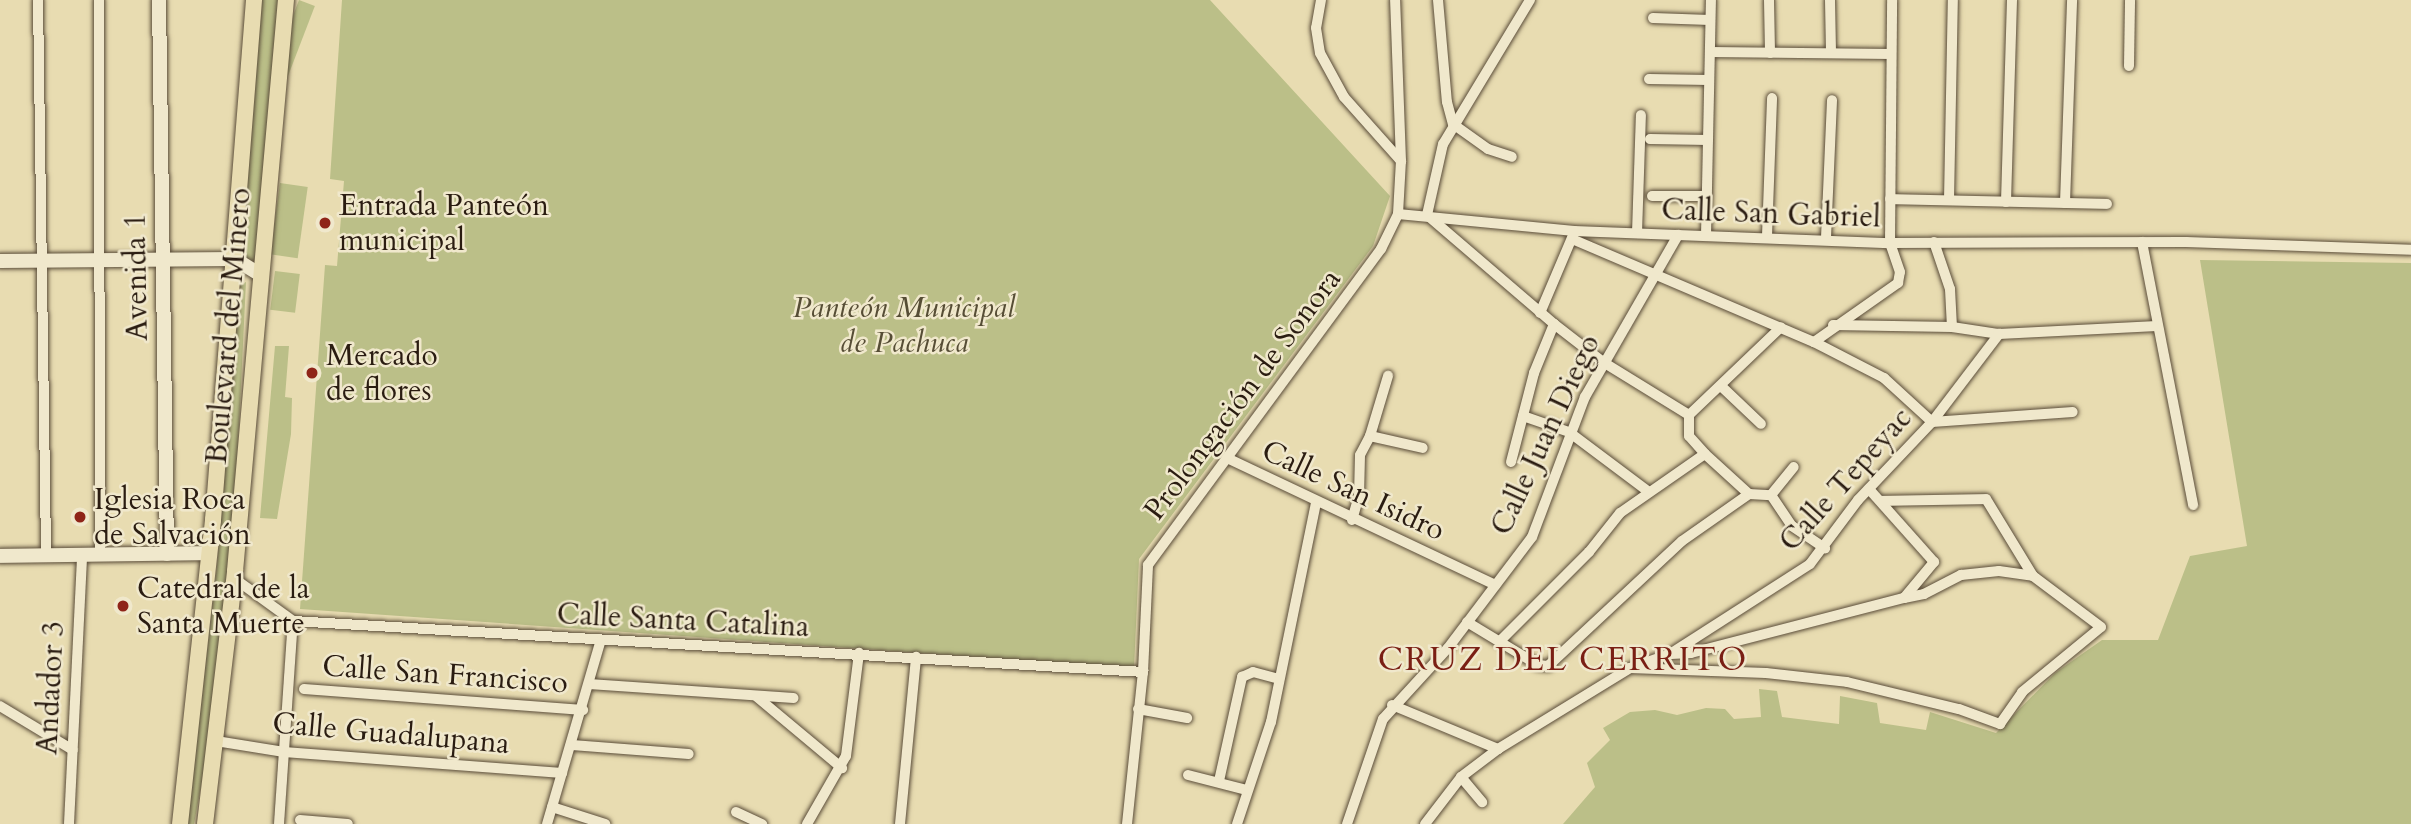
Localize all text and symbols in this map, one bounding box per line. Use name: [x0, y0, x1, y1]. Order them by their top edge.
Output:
street label: Boulevard del Minero: [199, 186, 259, 466]
place label: Entrada Panteón municipal: [339, 188, 549, 258]
street label: Calle San Gabriel: [1661, 192, 1881, 236]
street label: Avenida 1: [118, 213, 156, 341]
marker: Entrada Panteón municipal: [317, 215, 333, 231]
street label: Prolongación de Sonora: [1137, 262, 1349, 528]
park label: Panteón Municipal de Pachuca: [793, 290, 1015, 360]
street label: Calle Juan Diego: [1484, 329, 1608, 541]
place label: Mercado de flores: [326, 338, 438, 408]
marker: Mercado de flores: [304, 365, 320, 381]
street label: Calle Tepeyac: [1772, 401, 1920, 559]
street label: Calle San Isidro: [1256, 433, 1450, 549]
place label: Iglesia Roca de Salvación: [94, 482, 251, 552]
marker: Iglesia Roca de Salvación: [72, 509, 88, 525]
place label: Catedral de la Santa Muerte: [137, 571, 310, 642]
street label: Calle Santa Catalina: [556, 596, 810, 646]
marker: Catedral de la Santa Muerte: [115, 598, 131, 614]
street label: Andador 3: [30, 620, 72, 756]
district label: CRUZ DEL CERRITO: [1380, 640, 1746, 680]
street label: Calle San Francisco: [321, 648, 569, 702]
street label: Calle Guadalupana: [271, 706, 511, 762]

